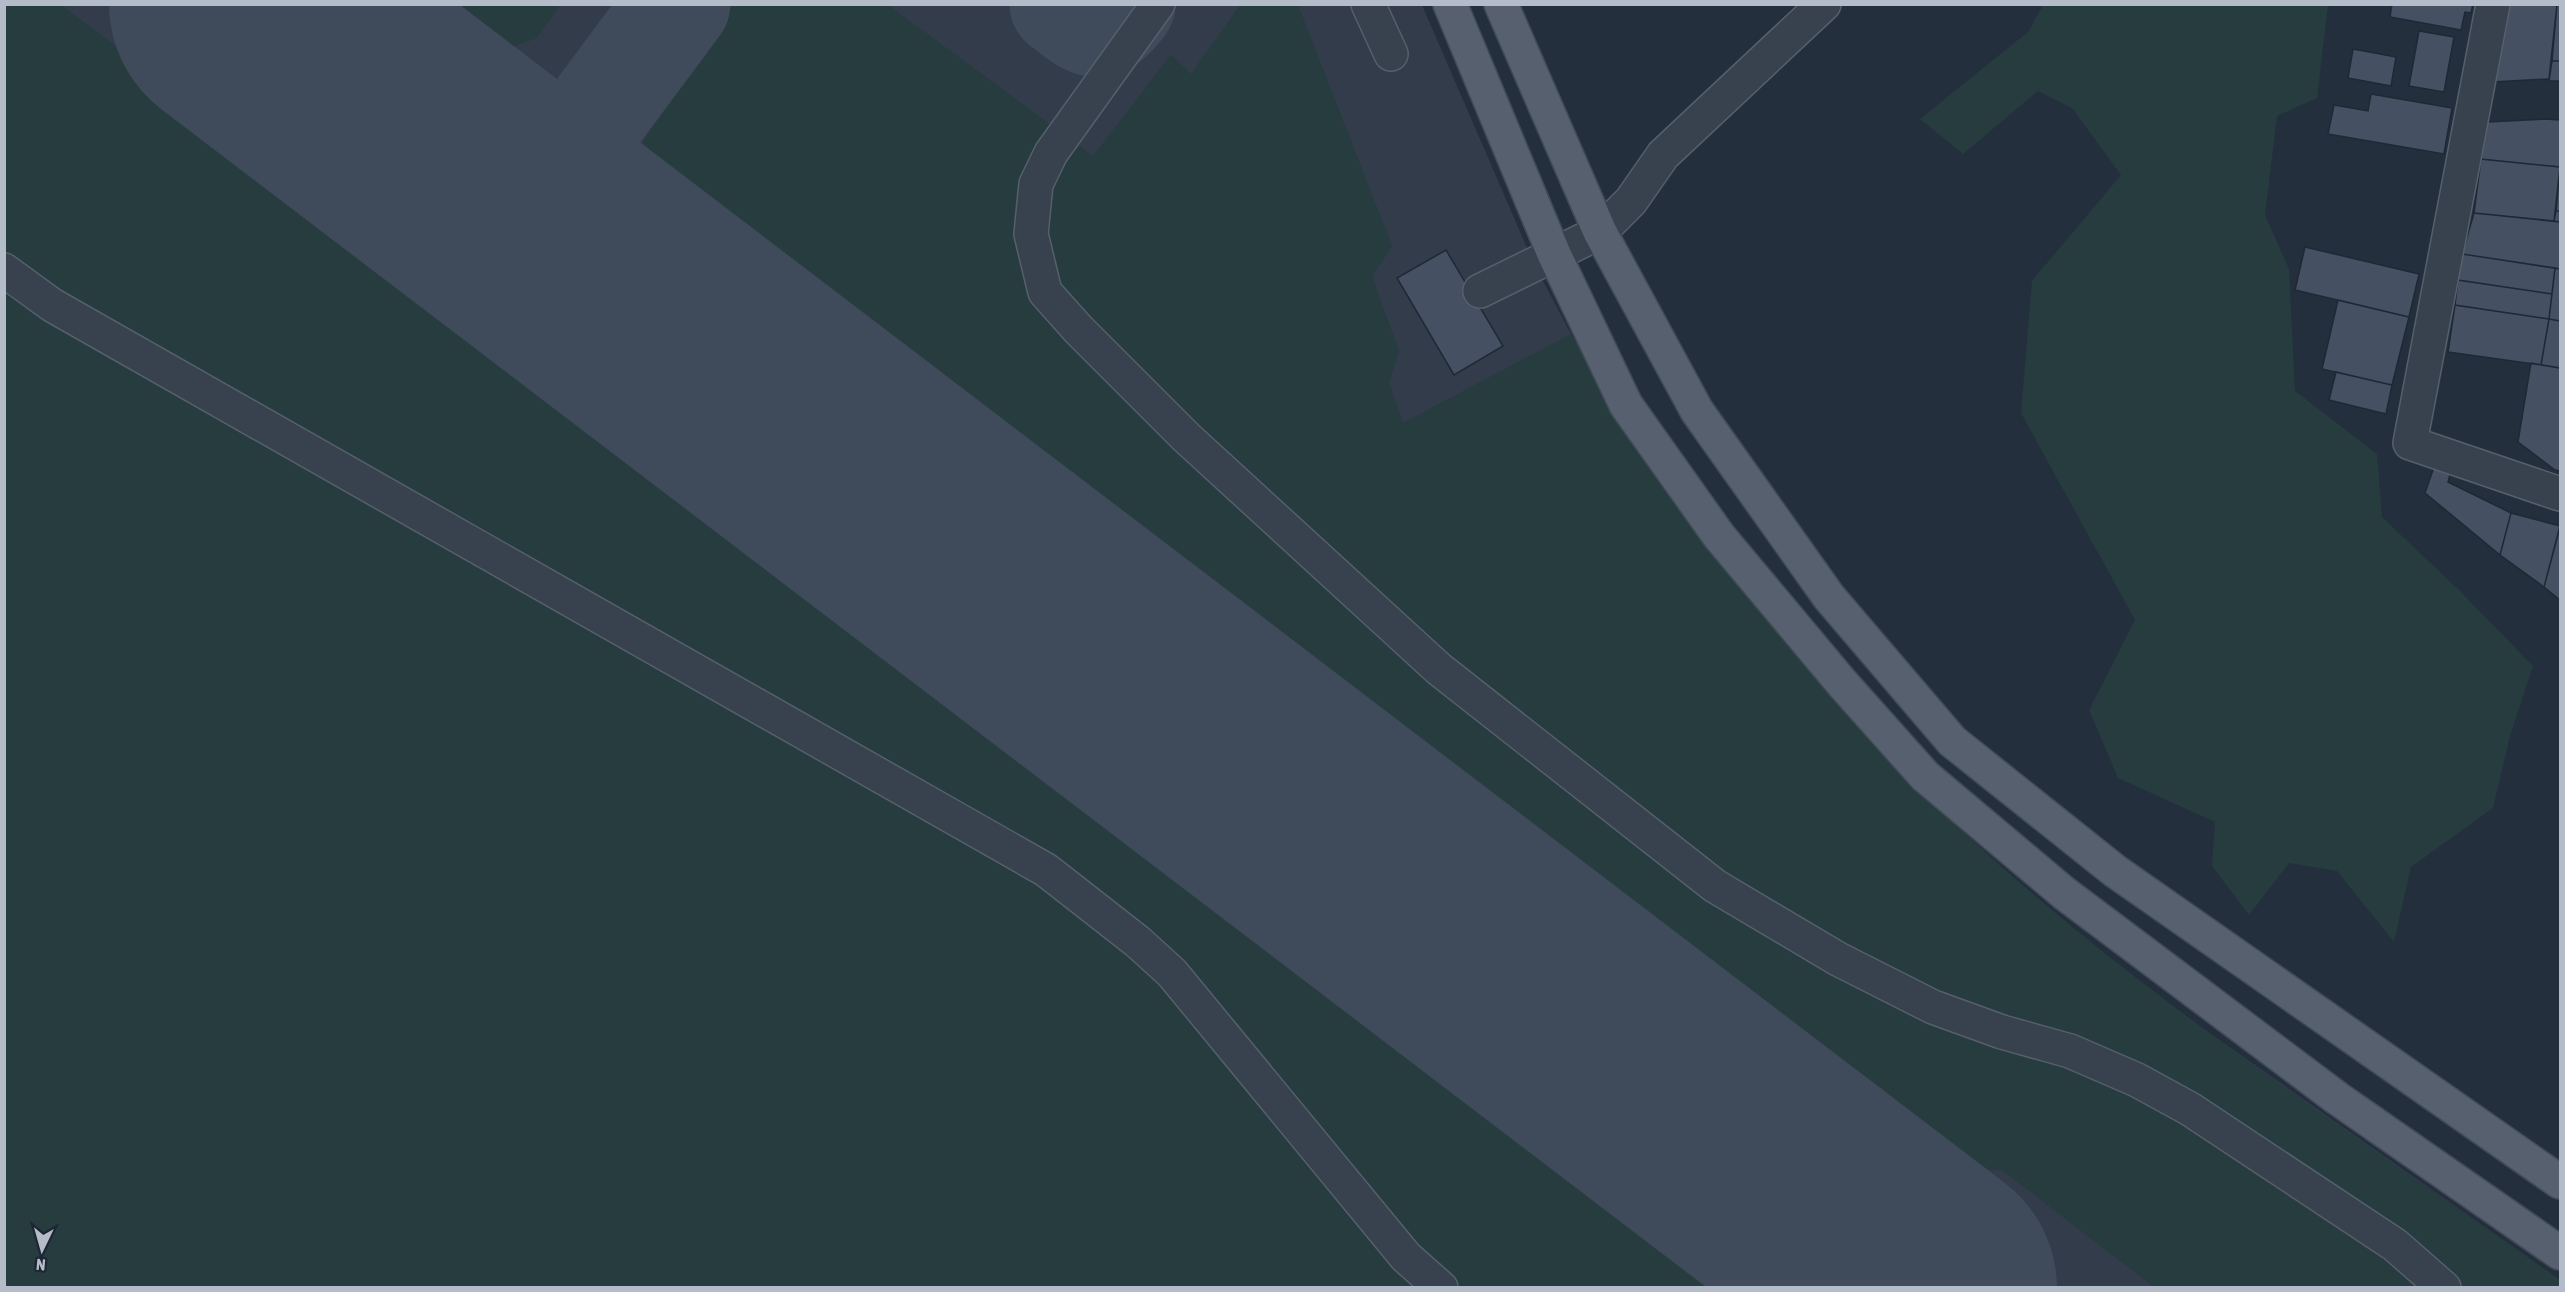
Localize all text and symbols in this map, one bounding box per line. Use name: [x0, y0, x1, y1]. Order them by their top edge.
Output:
north arrow: [12, 1220, 72, 1280]
text: N: [35, 1256, 46, 1274]

